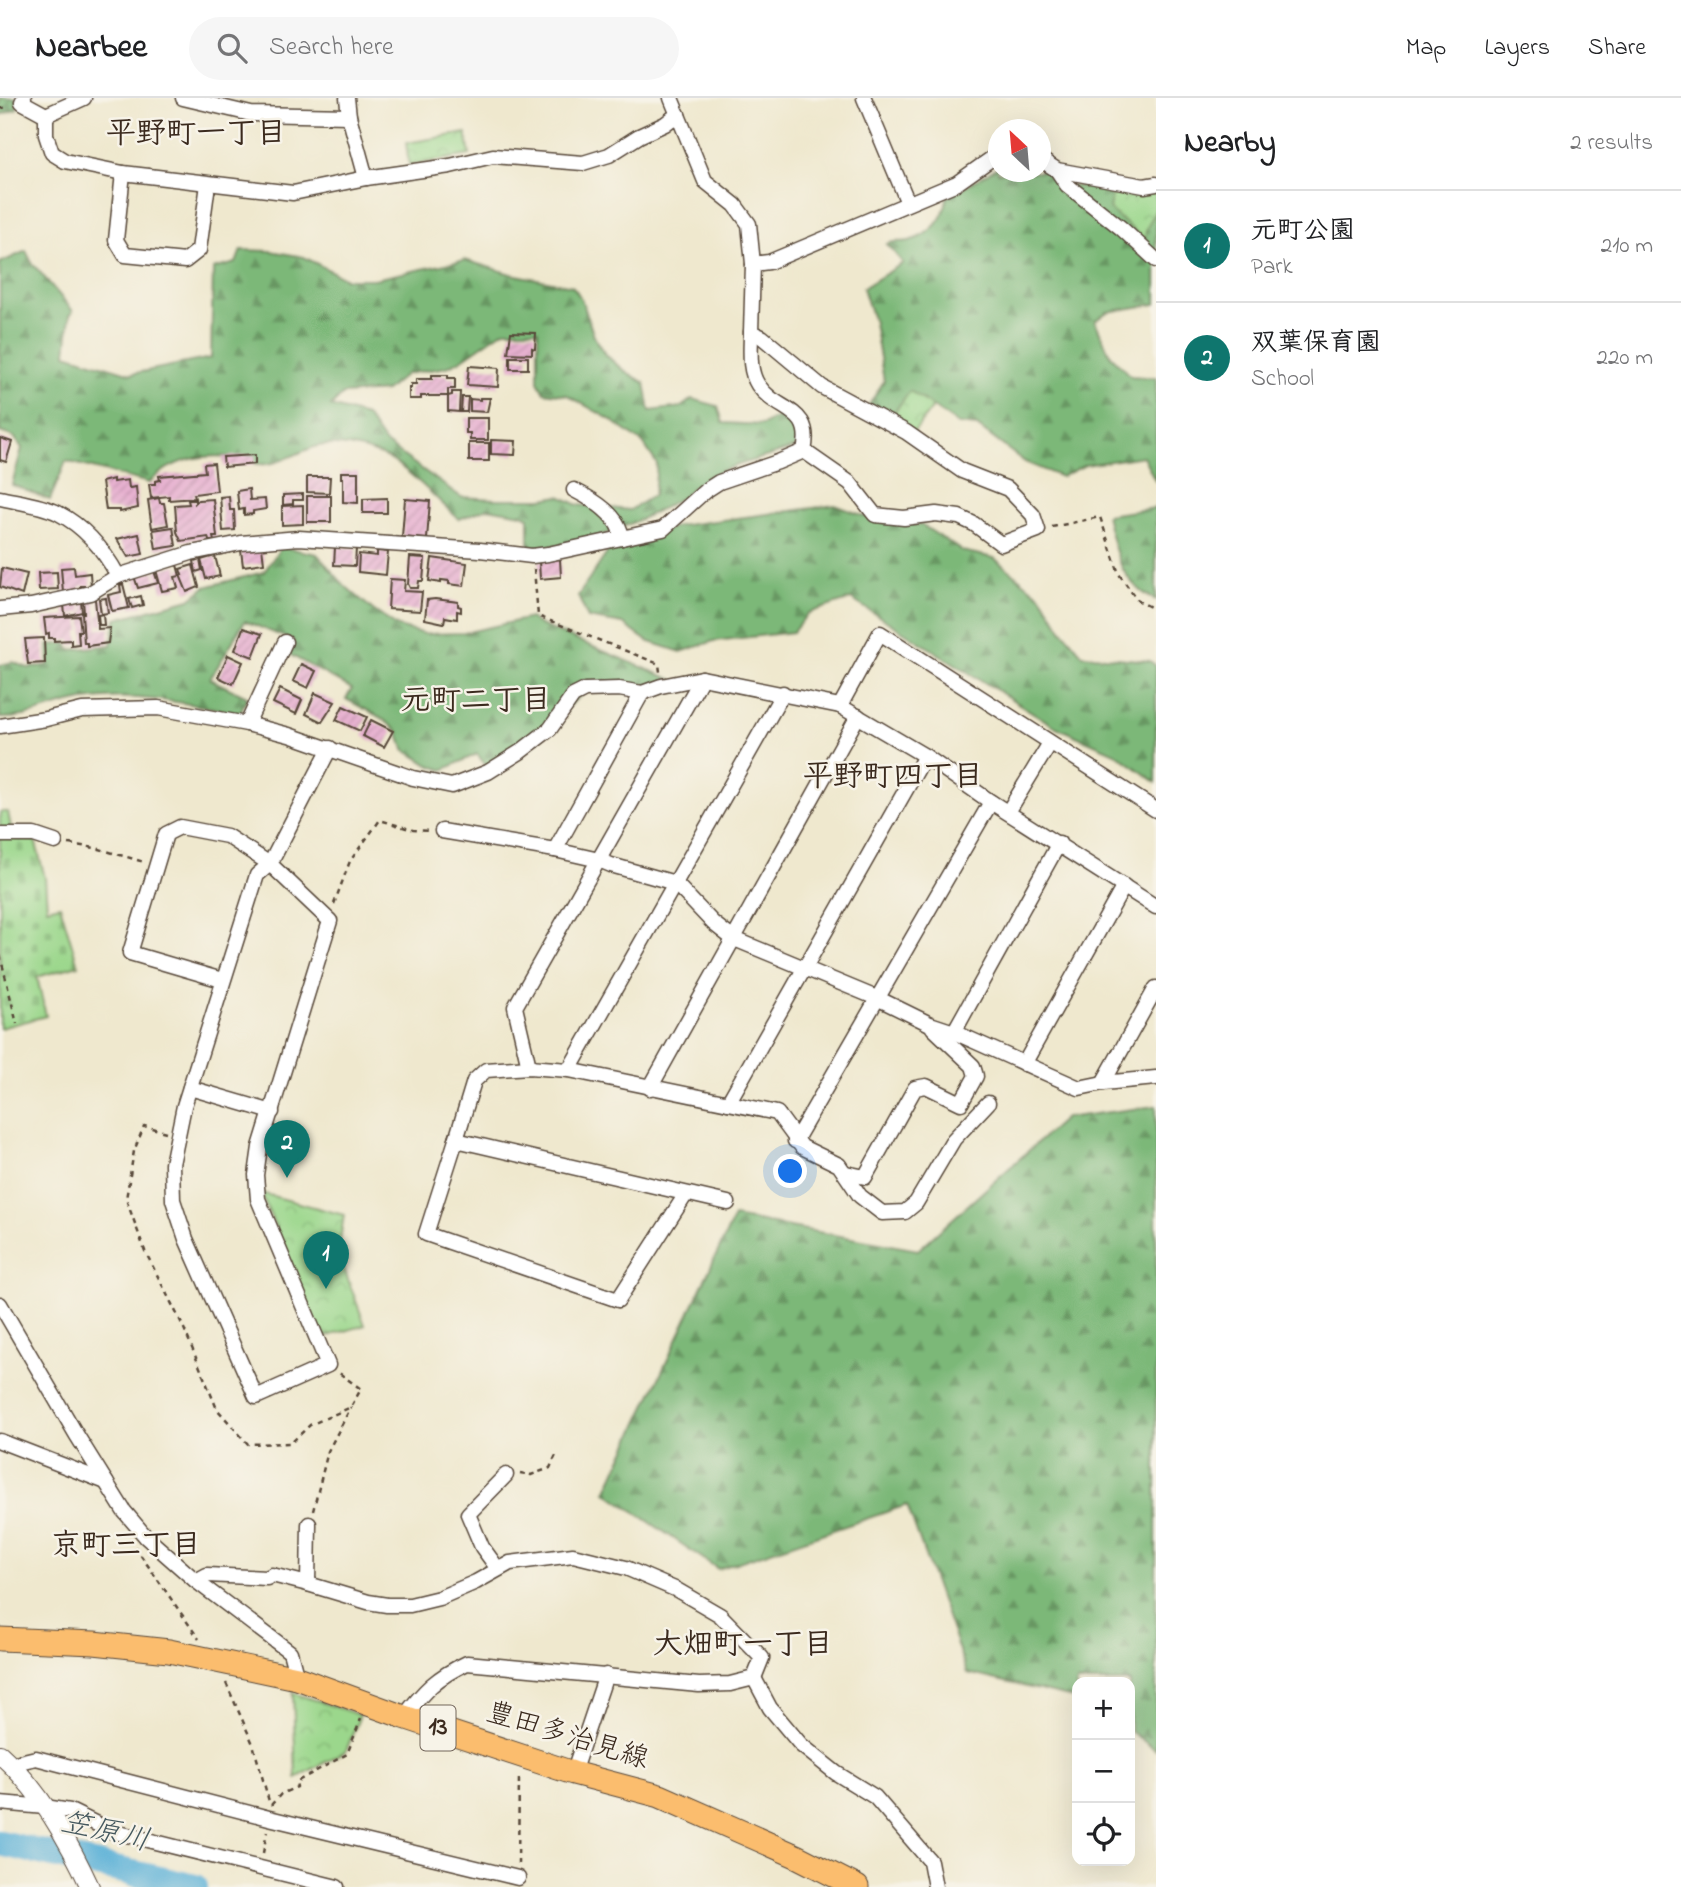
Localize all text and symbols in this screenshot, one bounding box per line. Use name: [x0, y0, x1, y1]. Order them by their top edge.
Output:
search box: [189, 17, 679, 80]
text: Nearbee: [35, 24, 147, 72]
icon: search: [213, 29, 251, 67]
text: Search here: [269, 29, 394, 67]
text: Map: [1406, 31, 1446, 66]
text: Layers: [1484, 31, 1550, 66]
text: Share: [1588, 31, 1646, 66]
district label: 平野町一丁目: [106, 113, 286, 157]
north arrow: [988, 119, 1051, 182]
text: Nearby: [1184, 122, 1276, 166]
text: 2 results: [1570, 127, 1653, 160]
text: 元町公園: [1251, 213, 1355, 251]
text: 1: [1203, 230, 1211, 263]
text: 210 m: [1601, 230, 1653, 263]
text: Park: [1251, 251, 1293, 284]
text: 双葉保育園: [1251, 325, 1381, 363]
text: 2: [1201, 342, 1213, 375]
text: 220 m: [1597, 342, 1653, 375]
text: School: [1251, 363, 1314, 396]
district label: 元町二丁目: [401, 680, 551, 724]
district label: 平野町四丁目: [803, 756, 983, 800]
pin: 2: [264, 1120, 310, 1178]
your location: [773, 1154, 807, 1188]
pin: 1: [303, 1231, 349, 1289]
district label: 京町三丁目: [51, 1525, 201, 1569]
district label: 大畑町一丁目: [653, 1624, 833, 1668]
map controls: [1072, 1677, 1135, 1866]
button: +: [1072, 1677, 1135, 1740]
street label: 豊田多治見線: [481, 1693, 653, 1781]
road number: 13: [420, 1706, 456, 1750]
button: −: [1072, 1740, 1135, 1803]
water label: 笠原川: [56, 1801, 154, 1865]
button: locate: [1072, 1803, 1135, 1866]

